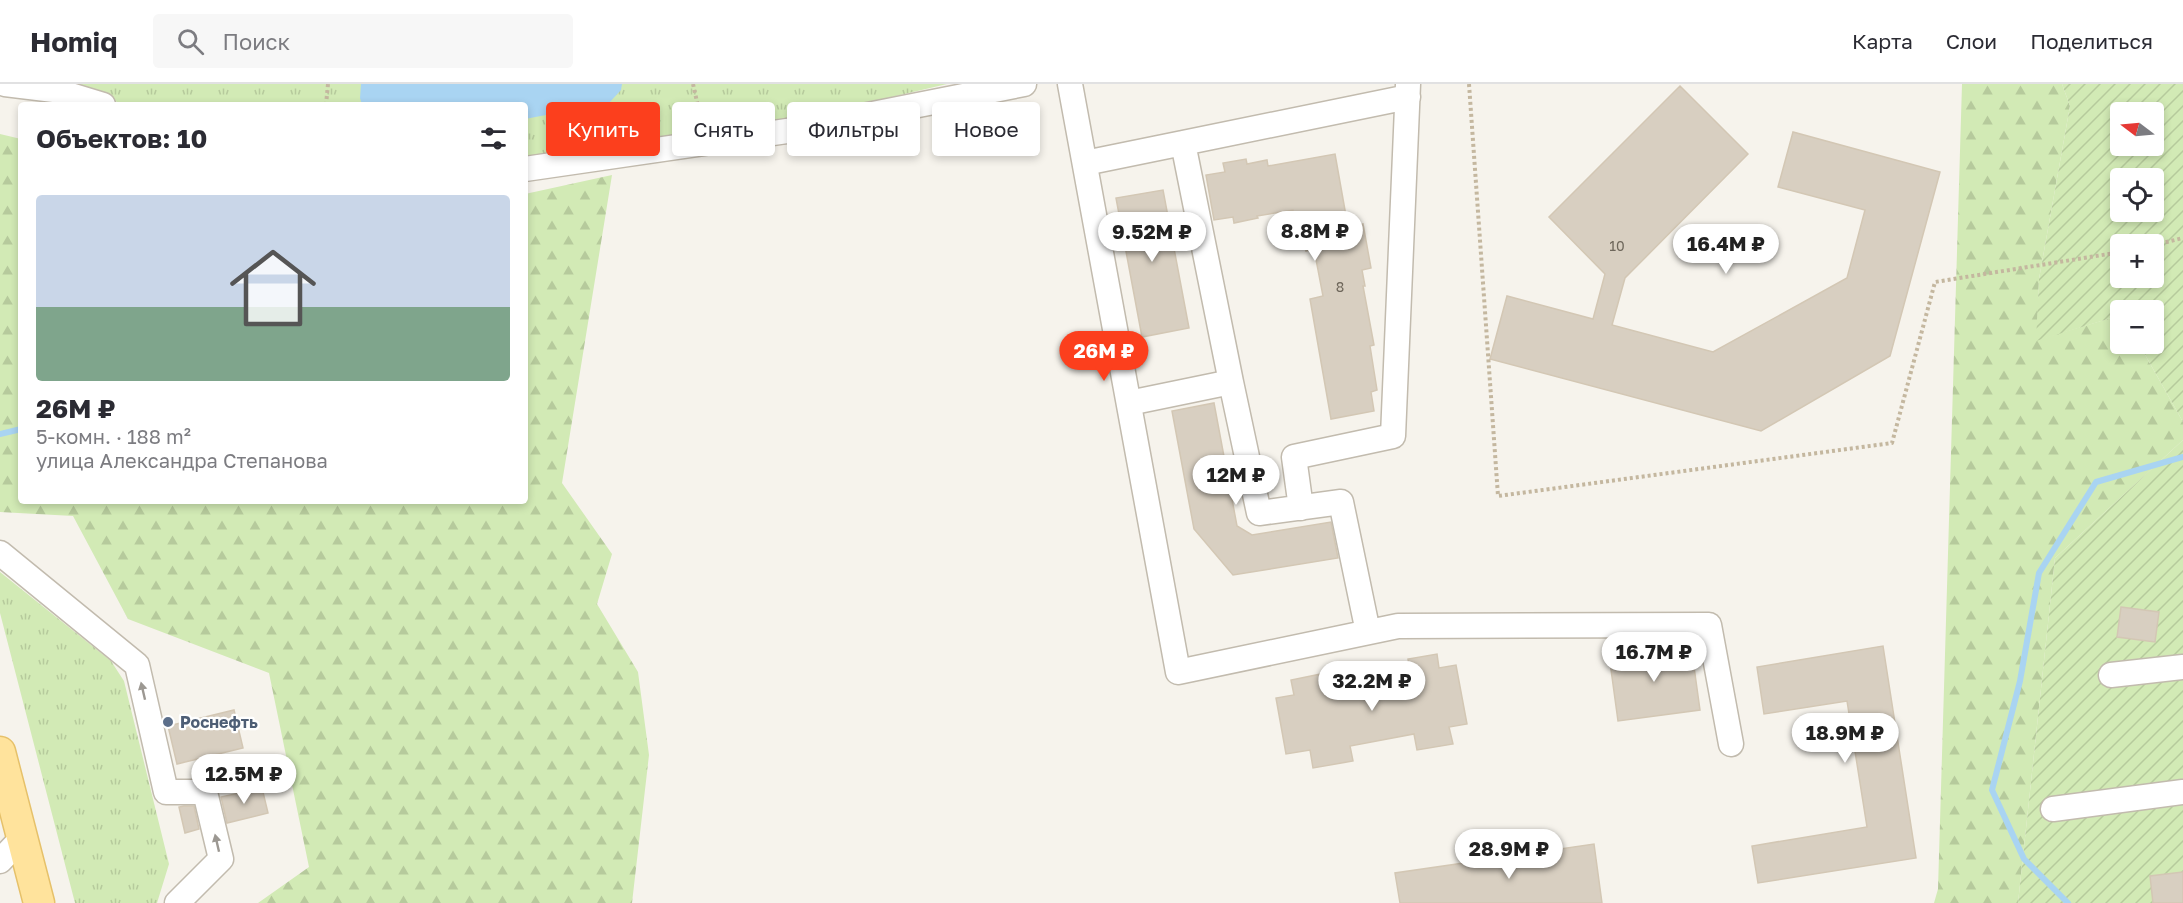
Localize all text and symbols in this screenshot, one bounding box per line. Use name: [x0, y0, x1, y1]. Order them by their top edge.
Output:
search box: [153, 14, 573, 68]
text: Homiq: [30, 25, 117, 58]
icon: search: [174, 25, 207, 58]
text: Поиск: [222, 28, 290, 55]
text: Карта: [1852, 28, 1913, 54]
text: Слои: [1946, 28, 1997, 54]
text: Поделиться: [2030, 28, 2153, 54]
chip: Купить: [546, 102, 660, 156]
chip: Снять: [672, 102, 775, 156]
chip: Фильтры: [787, 102, 920, 156]
chip: Новое: [932, 102, 1040, 156]
north arrow: [2110, 102, 2164, 156]
map controls: [2110, 102, 2164, 354]
icon: filters: [477, 122, 510, 155]
text: Объектов: 10: [36, 123, 207, 154]
button: locate: [2110, 168, 2164, 222]
pin: 8.8M ₽: [1266, 211, 1364, 262]
pin: 9.52M ₽: [1097, 212, 1207, 263]
text: 8.8M ₽: [1281, 218, 1349, 242]
text: 9.52M ₽: [1112, 219, 1192, 243]
pin: 16.4M ₽: [1671, 224, 1781, 275]
text: 16.4M ₽: [1687, 231, 1765, 255]
icon: home: [219, 234, 327, 342]
button: +: [2110, 234, 2164, 288]
house number: 10: [1609, 237, 1625, 254]
house number: 8: [1336, 278, 1344, 295]
button: −: [2110, 300, 2164, 354]
pin: 26M ₽: [1062, 331, 1146, 382]
text: 26M ₽: [1073, 338, 1135, 362]
text: 26M ₽: [36, 393, 116, 424]
text: 5-комн. · 188 m²: [36, 424, 191, 448]
text: улица Александра Степанова: [36, 448, 328, 472]
pin: 12M ₽: [1194, 455, 1278, 506]
text: 12M ₽: [1207, 462, 1265, 486]
pin: 16.7M ₽: [1599, 632, 1709, 683]
text: 16.7M ₽: [1616, 639, 1692, 663]
pin: 32.2M ₽: [1317, 661, 1427, 712]
text: 32.2M ₽: [1332, 668, 1412, 692]
one-way arrow: [137, 682, 147, 700]
place label: Роснефть: [180, 712, 258, 732]
pin: 18.9M ₽: [1790, 713, 1900, 764]
marker: Роснефть: [161, 715, 175, 729]
text: 18.9M ₽: [1806, 720, 1884, 744]
pin: 12.5M ₽: [189, 754, 299, 805]
text: 12.5M ₽: [205, 761, 283, 785]
pin: 28.9M ₽: [1454, 829, 1564, 880]
one-way arrow: [212, 833, 222, 852]
text: 28.9M ₽: [1469, 836, 1549, 860]

